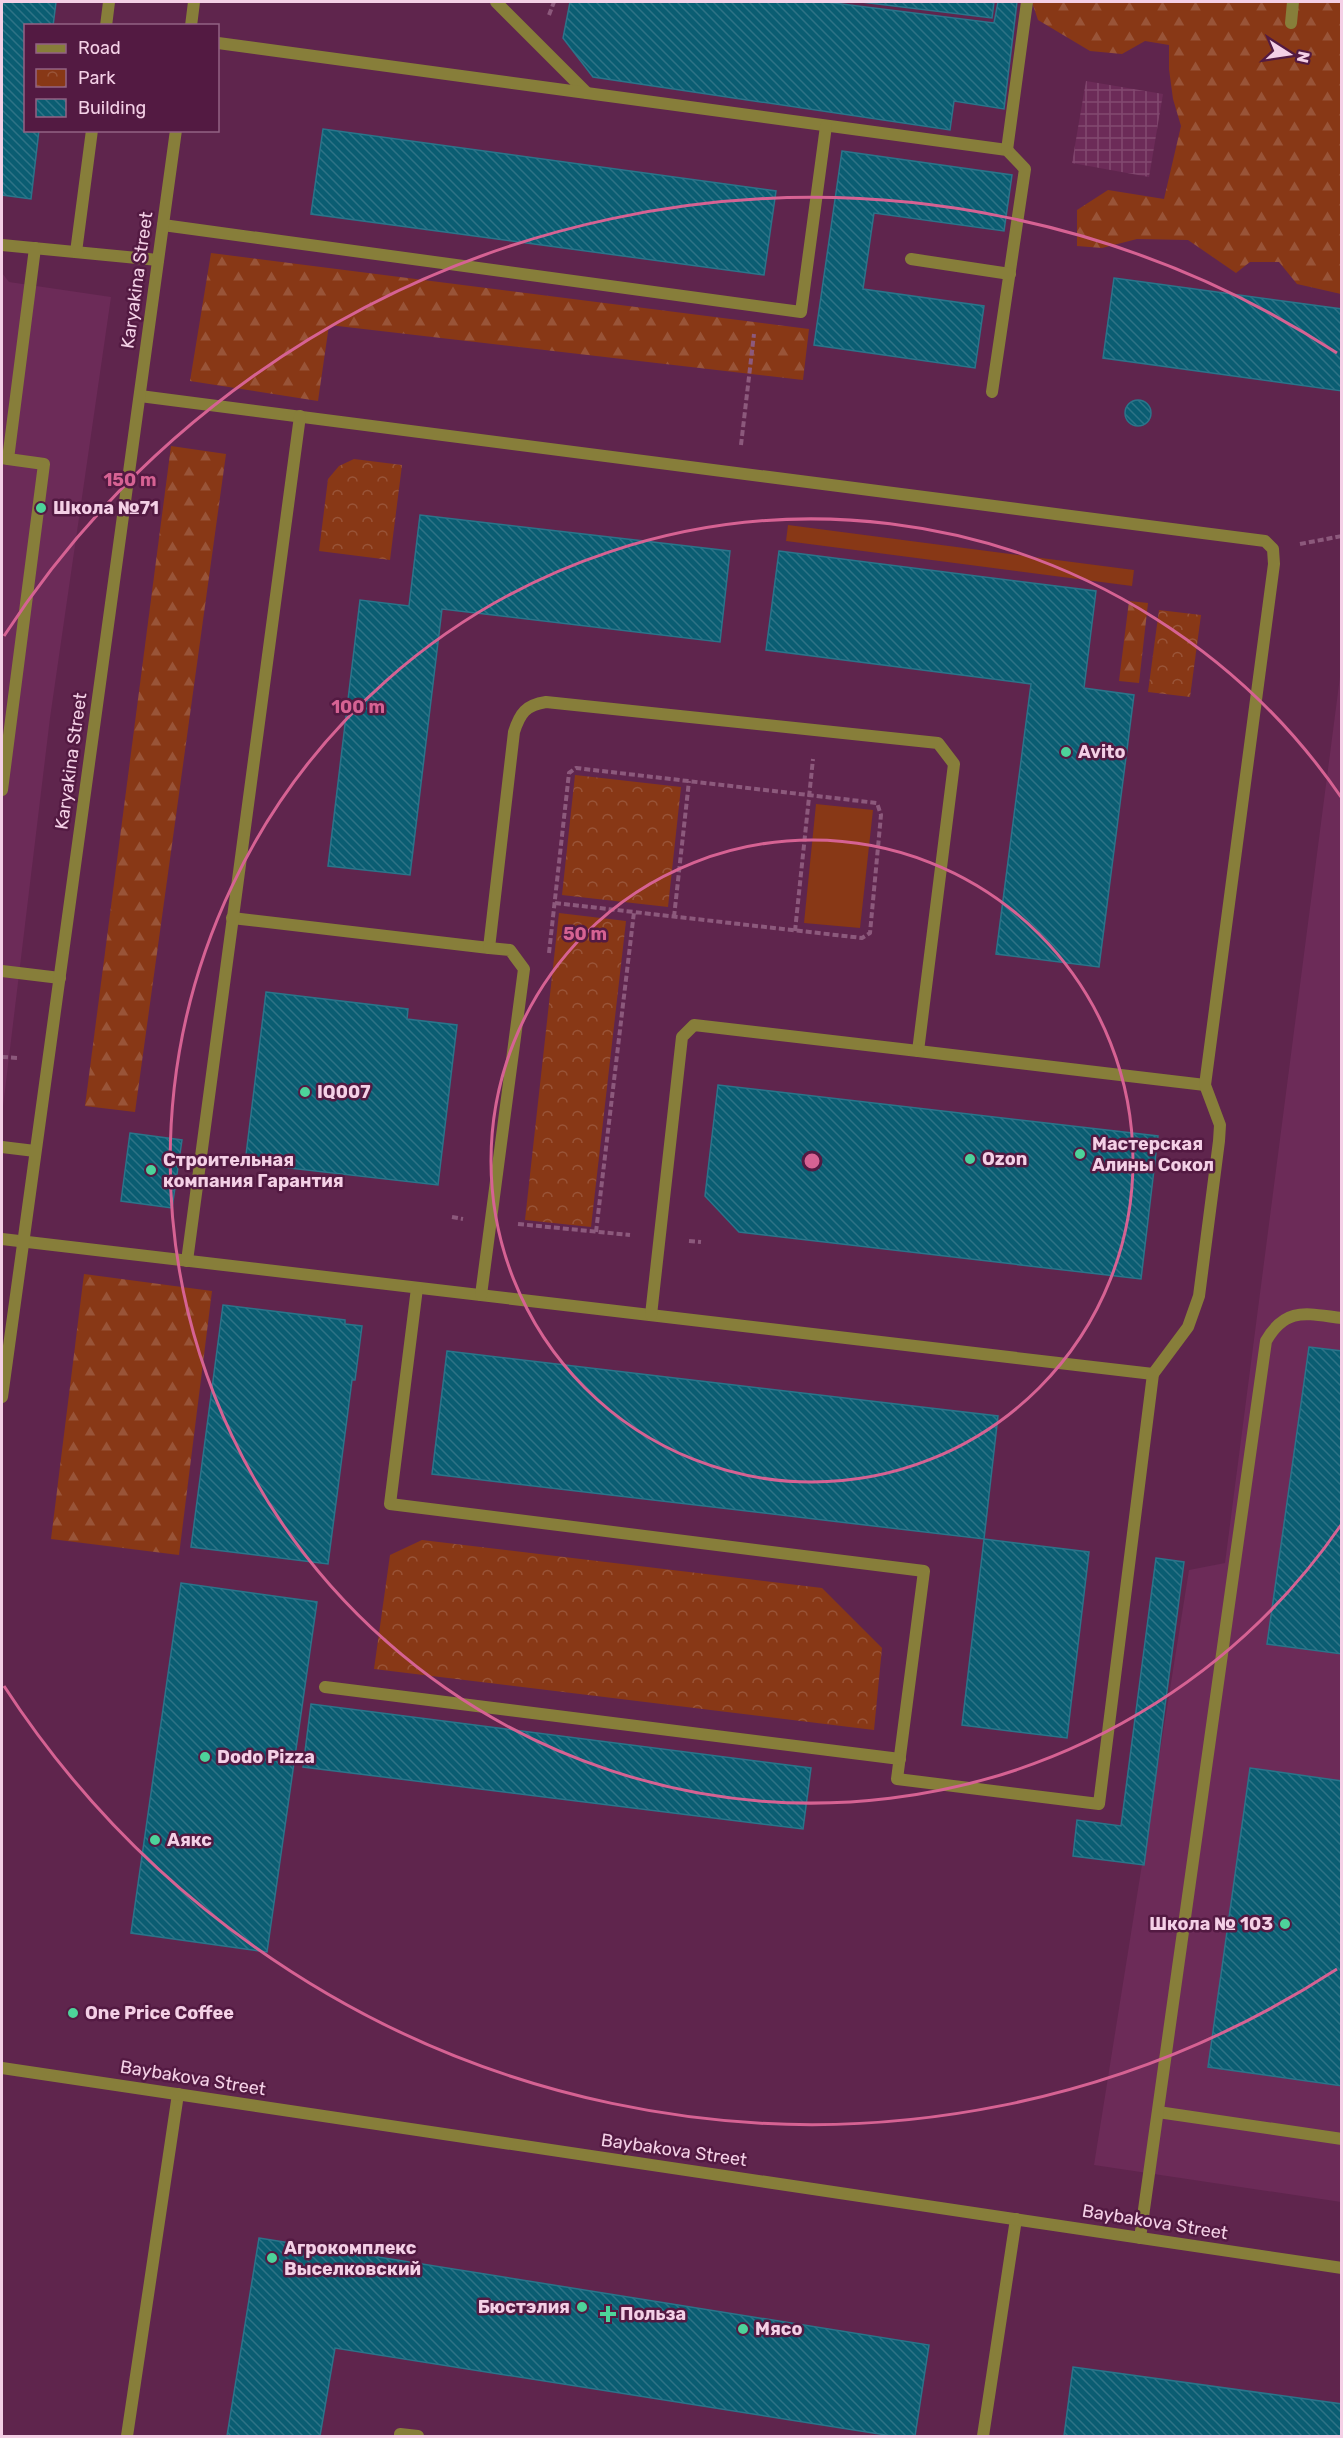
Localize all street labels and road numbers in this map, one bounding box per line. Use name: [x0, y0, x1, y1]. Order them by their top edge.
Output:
street label: Karyakina Street: [117, 210, 157, 350]
street label: Karyakina Street: [51, 691, 91, 831]
street label: Baybakova Street: [119, 2056, 267, 2100]
street label: Baybakova Street: [600, 2129, 748, 2171]
street label: Baybakova Street: [1081, 2200, 1229, 2244]

